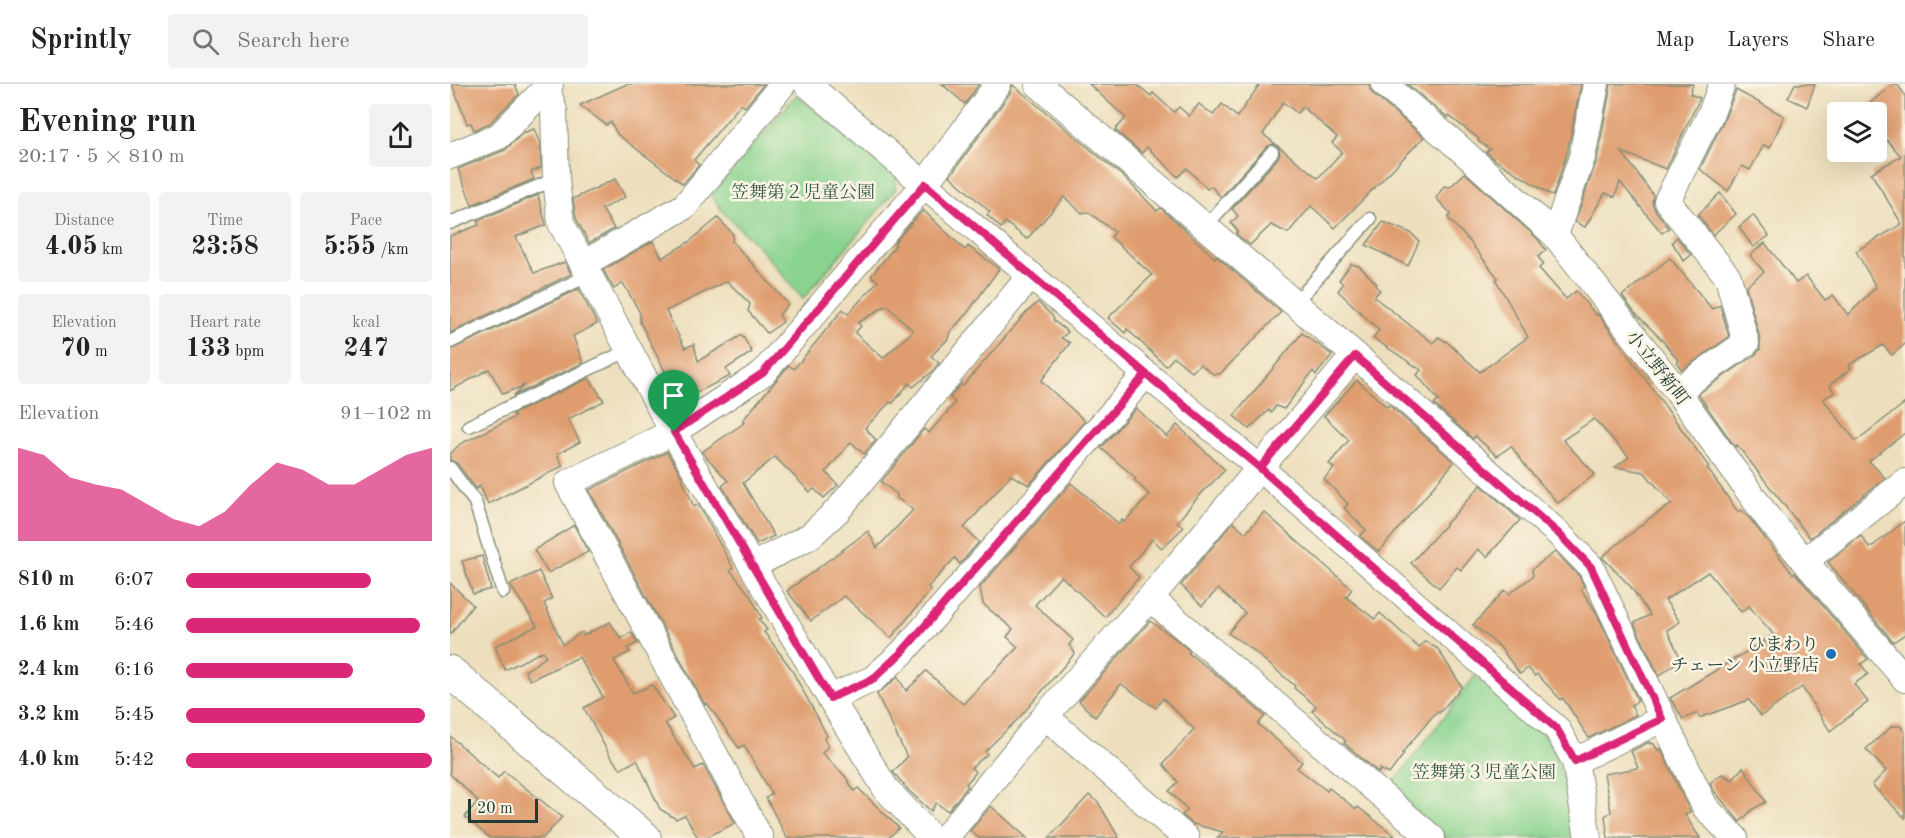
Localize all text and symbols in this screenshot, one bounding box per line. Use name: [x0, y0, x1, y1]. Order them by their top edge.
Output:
search box: [168, 14, 588, 68]
icon: search: [189, 25, 222, 58]
text: Sprintly: [30, 27, 132, 55]
text: Search here: [237, 30, 350, 52]
text: Map: [1655, 30, 1694, 51]
text: Layers: [1727, 30, 1789, 51]
text: Share: [1822, 30, 1875, 51]
map controls: [1827, 102, 1887, 162]
button: layers: [1827, 102, 1887, 162]
button: share: [369, 104, 432, 167]
text: Evening run: [18, 106, 197, 139]
text: 20:17 · 5 × 810 m: [18, 147, 185, 167]
park label: 笠舞第２児童公園: [731, 182, 875, 202]
text: Distance: [54, 213, 114, 229]
text: Time: [207, 213, 243, 229]
text: Pace: [350, 213, 382, 229]
text: 4.05: [45, 234, 98, 260]
text: 23:58: [191, 234, 259, 260]
text: 5:55: [323, 234, 376, 260]
text: km: [98, 242, 123, 258]
text: /km: [376, 242, 409, 258]
text: Elevation: [51, 315, 117, 331]
text: Heart rate: [189, 315, 261, 331]
text: kcal: [352, 315, 380, 331]
street label: 小立野新町: [1622, 326, 1694, 410]
text: 70: [60, 336, 90, 362]
text: 133: [186, 336, 231, 362]
text: 247: [343, 336, 389, 362]
text: m: [90, 344, 108, 360]
text: bpm: [231, 344, 264, 360]
pin: [648, 370, 699, 432]
icon: arrive: [657, 379, 690, 412]
text: Elevation: [18, 404, 99, 424]
text: 91–102 m: [340, 404, 432, 424]
text: 810 m: [18, 570, 74, 590]
text: 6:07: [114, 570, 154, 590]
text: 1.6 km: [18, 615, 80, 635]
text: 5:46: [114, 615, 154, 635]
place label: ひまわり チェーン 小立野店: [1671, 635, 1819, 675]
marker: ひまわり チェーン 小立野店: [1824, 647, 1838, 661]
text: 2.4 km: [18, 660, 80, 680]
text: 6:16: [114, 660, 154, 680]
text: 3.2 km: [18, 705, 80, 725]
text: 5:45: [114, 705, 154, 725]
text: 4.0 km: [18, 750, 80, 770]
text: 5:42: [114, 750, 154, 770]
park label: 笠舞第３児童公園: [1412, 762, 1556, 782]
scale bar: [468, 796, 538, 824]
text: 20 m: [477, 801, 513, 817]

